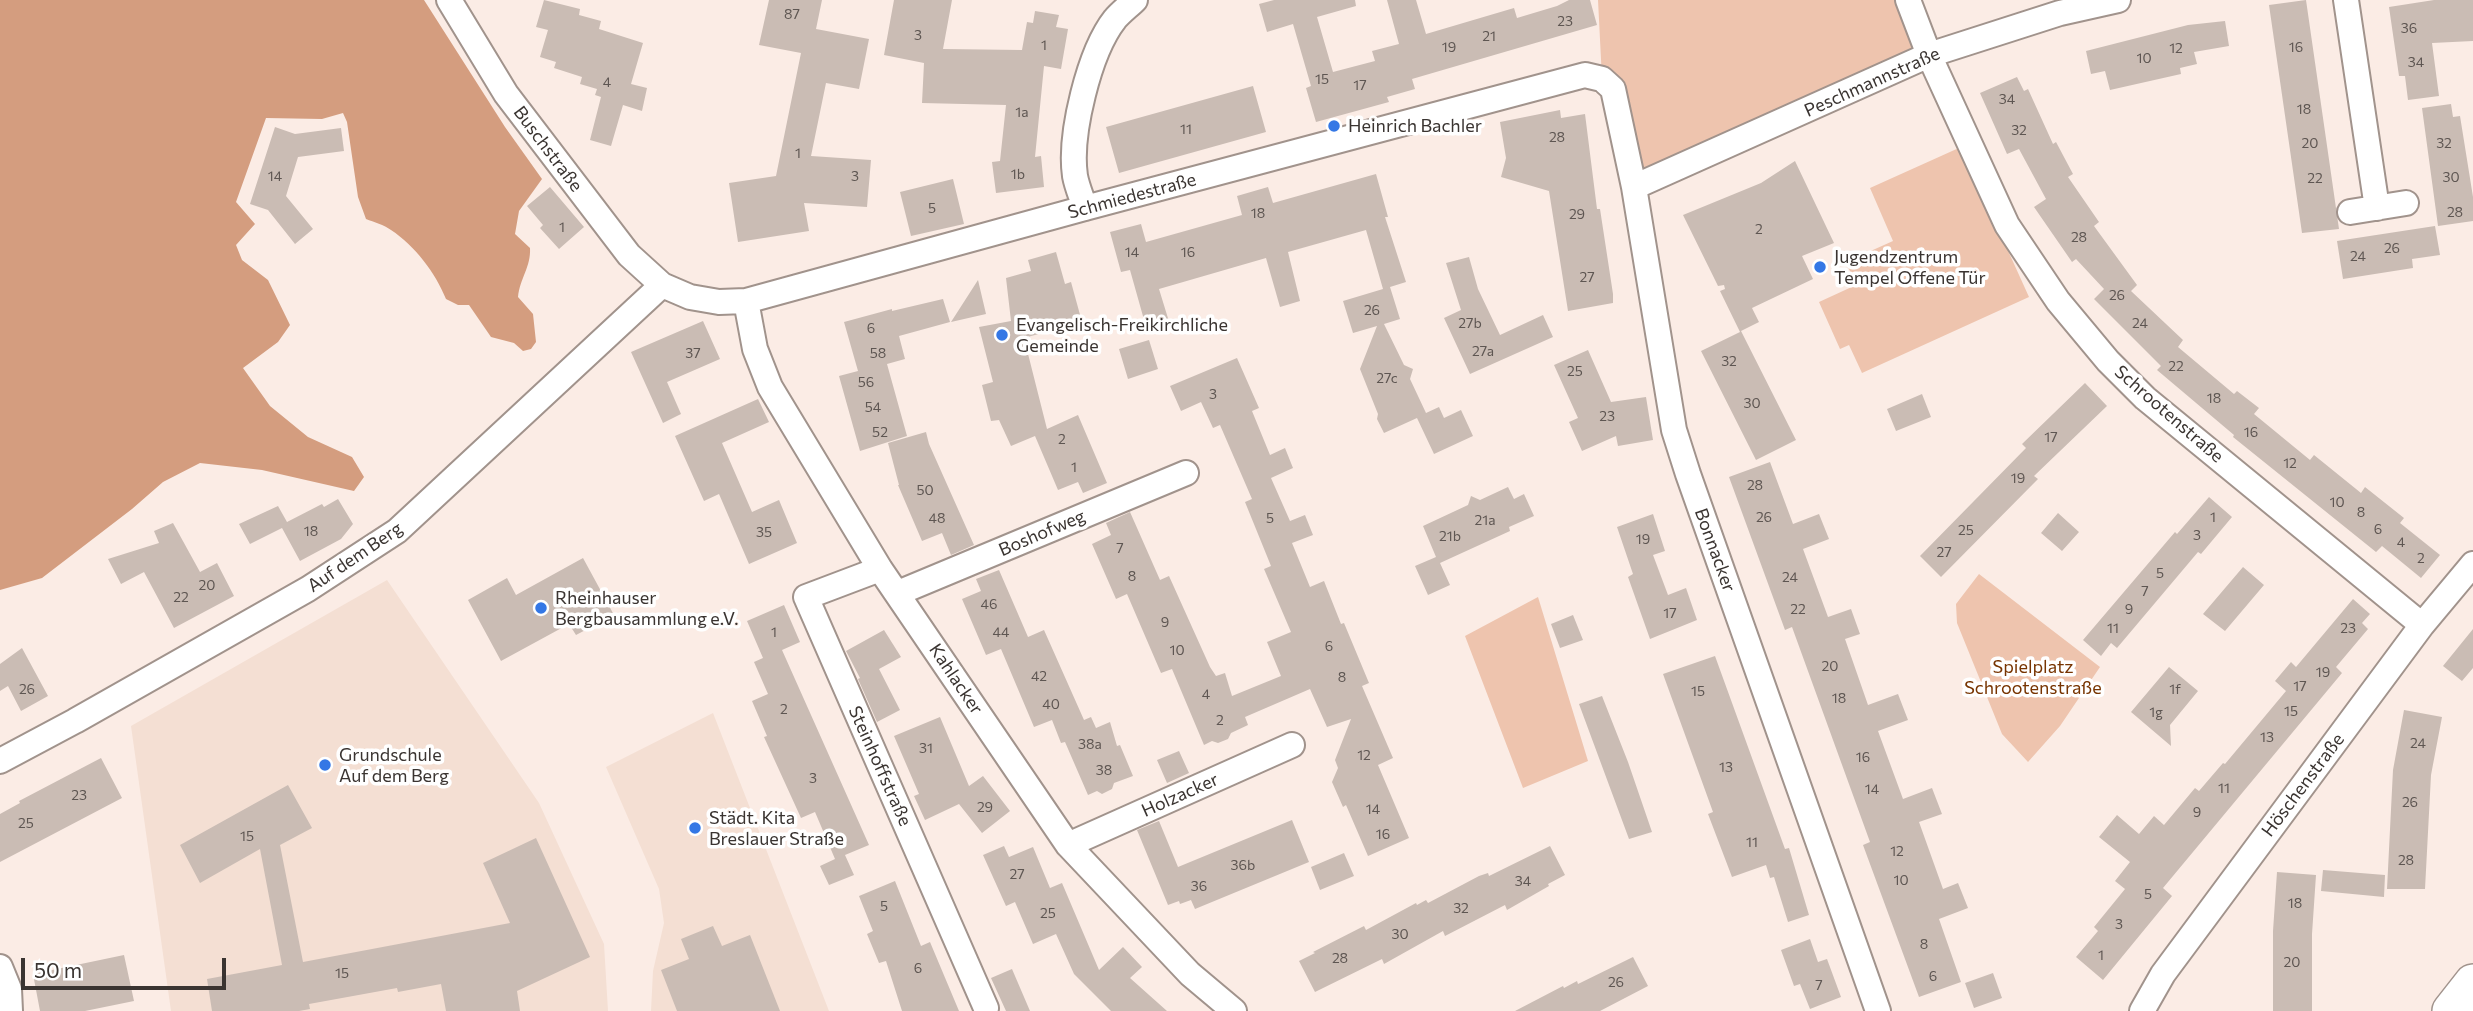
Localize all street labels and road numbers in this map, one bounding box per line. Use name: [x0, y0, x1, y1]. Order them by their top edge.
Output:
street label: Peschmannstraße: [1801, 42, 1943, 122]
street label: Buschstraße: [509, 102, 587, 196]
street label: Schmiedestraße: [1066, 169, 1198, 223]
street label: Schrootenstraße: [2110, 361, 2228, 467]
street label: Boshofweg: [996, 505, 1088, 561]
street label: Bonnacker: [1690, 505, 1740, 595]
street label: Auf dem Berg: [303, 517, 407, 597]
street label: Kahlacker: [924, 639, 988, 719]
street label: Steinhoffstraße: [844, 703, 916, 829]
street label: Höschenstraße: [2257, 729, 2349, 841]
street label: Holzacker: [1138, 768, 1222, 822]

